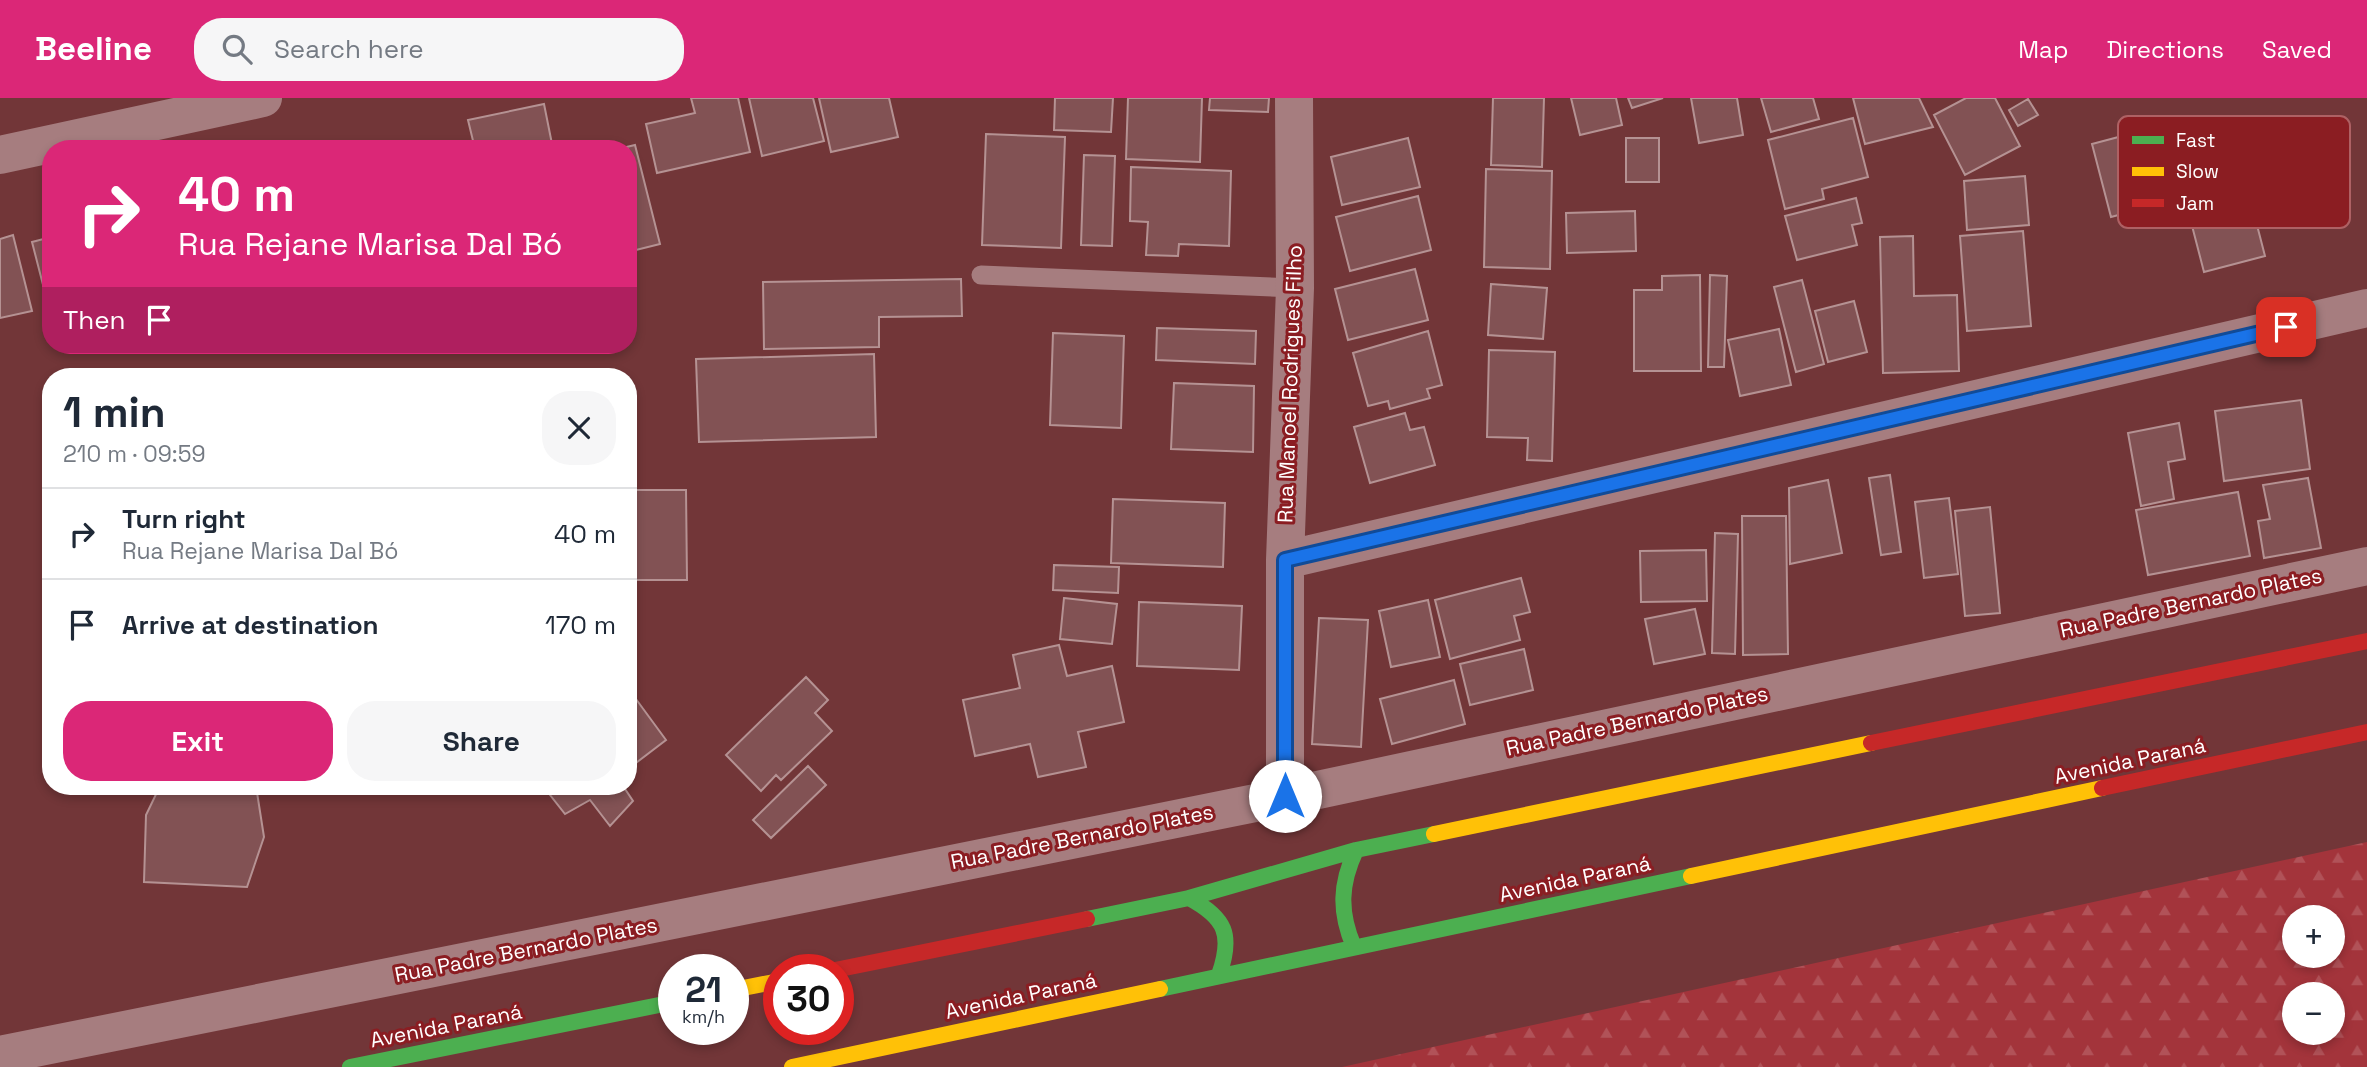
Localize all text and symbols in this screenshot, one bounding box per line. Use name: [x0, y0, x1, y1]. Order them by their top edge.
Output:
search box: [194, 18, 684, 81]
text: Beeline: [35, 28, 152, 70]
icon: search: [218, 30, 256, 68]
text: Search here: [274, 32, 424, 66]
text: Map: [2018, 34, 2068, 65]
text: Directions: [2106, 34, 2224, 65]
text: Saved: [2262, 34, 2332, 65]
legend: [2118, 116, 2350, 228]
text: Fast: [2176, 128, 2216, 153]
text: Slow: [2176, 159, 2219, 184]
text: 40 m: [178, 163, 295, 225]
icon: right: [63, 168, 154, 259]
text: Jam: [2176, 191, 2214, 216]
text: Rua Rejane Marisa Dal Bó: [178, 224, 563, 264]
street label: Rua Manoel Rodrigues Filho: [1271, 245, 1308, 523]
pin: [2256, 297, 2316, 357]
icon: arrive: [140, 301, 178, 339]
text: Then: [63, 303, 126, 337]
icon: arrive: [2267, 308, 2305, 346]
text: 1 min: [63, 386, 166, 439]
button: close: [542, 391, 616, 465]
text: 210 m · 09:59: [63, 439, 206, 469]
text: Turn right: [122, 502, 246, 536]
icon: right: [63, 515, 101, 553]
text: 40 m: [554, 517, 616, 551]
text: Rua Rejane Marisa Dal Bó: [122, 536, 398, 566]
street label: Rua Padre Bernardo Plates: [2057, 562, 2324, 643]
icon: arrive: [63, 606, 101, 644]
text: Arrive at destination: [122, 608, 379, 642]
text: 170 m: [545, 608, 616, 642]
street label: Rua Padre Bernardo Plates: [1503, 680, 1770, 761]
button: Exit: [63, 701, 333, 781]
button: Share: [347, 701, 616, 781]
street label: Avenida Paraná: [2052, 731, 2208, 790]
position arrow: [1248, 759, 1322, 833]
street label: Rua Padre Bernardo Plates: [948, 798, 1216, 875]
street label: Avenida Paraná: [1497, 849, 1653, 908]
map controls: [2282, 905, 2345, 1045]
button: +: [2282, 905, 2345, 968]
street label: Rua Padre Bernardo Plates: [392, 911, 660, 988]
speed limit sign: 30: [763, 954, 854, 1045]
street label: Avenida Paraná: [943, 966, 1099, 1025]
text: 21: [685, 968, 722, 1012]
button: −: [2282, 982, 2345, 1045]
street label: Avenida Paraná: [368, 998, 524, 1053]
text: km/h: [682, 1005, 725, 1028]

